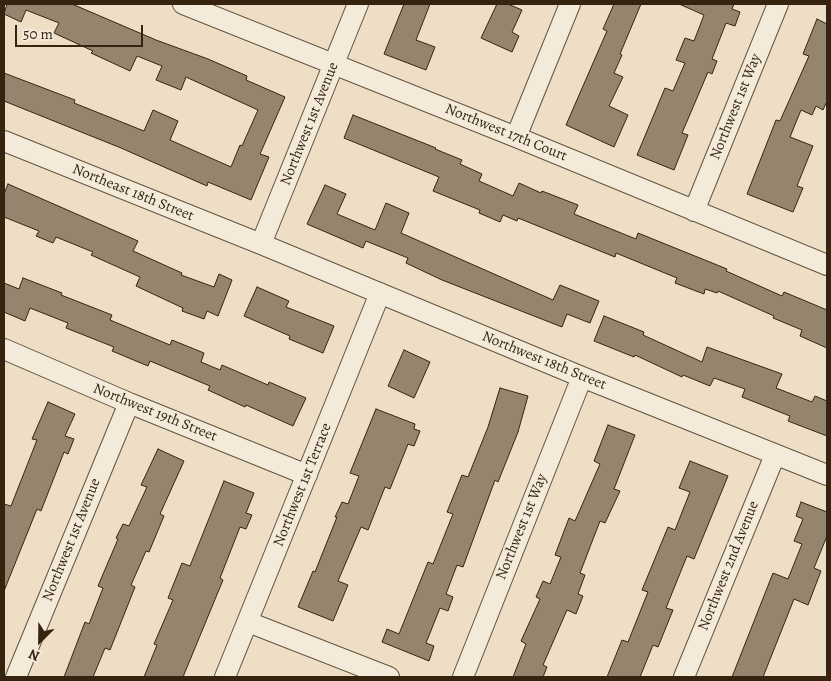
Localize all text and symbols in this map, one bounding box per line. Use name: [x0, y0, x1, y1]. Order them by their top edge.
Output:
scale bar: [18, 15, 145, 47]
text: 50 m: [23, 24, 53, 44]
street label: Northwest 1st Way: [707, 51, 765, 163]
street label: Northwest 1st Avenue: [277, 60, 343, 188]
street label: Northwest 17th Court: [442, 100, 570, 166]
street label: Northeast 18th Street: [70, 160, 196, 226]
street label: Northwest 18th Street: [479, 328, 609, 394]
street label: Northwest 19th Street: [90, 380, 220, 446]
street label: Northwest 1st Terrace: [270, 421, 336, 549]
street label: Northwest 1st Way: [493, 471, 551, 583]
street label: Northwest 1st Avenue: [39, 476, 105, 604]
street label: Northwest 2nd Avenue: [695, 498, 763, 634]
north arrow: [15, 616, 65, 666]
text: N: [26, 645, 42, 666]

